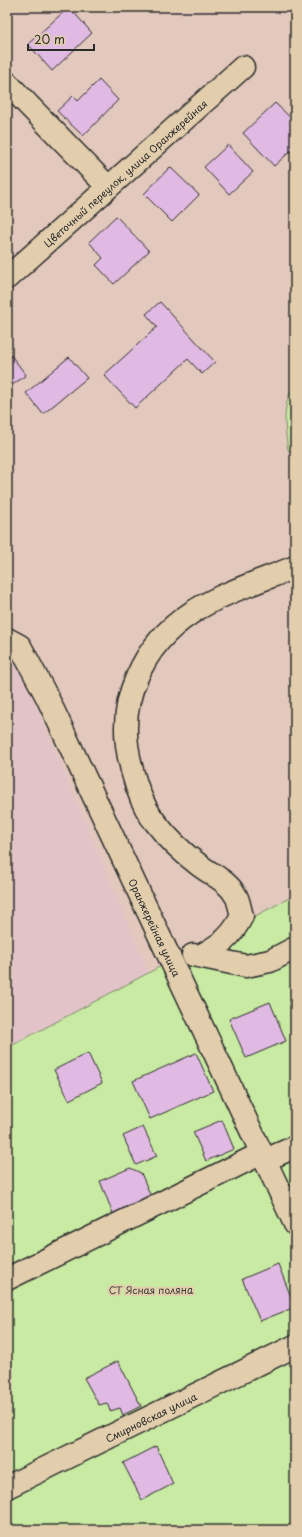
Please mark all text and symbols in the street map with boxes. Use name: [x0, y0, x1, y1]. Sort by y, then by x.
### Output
scale bar: [28, 26, 94, 52]
text: 20 m: [34, 30, 65, 48]
street label: Цветочный переулок, улица Оранжерейная: [40, 96, 210, 250]
street label: Оранжерейная улица: [126, 876, 185, 979]
park label: СТ Ясная поляна: [109, 1282, 194, 1297]
street label: Смирновская улица: [103, 1388, 200, 1445]

